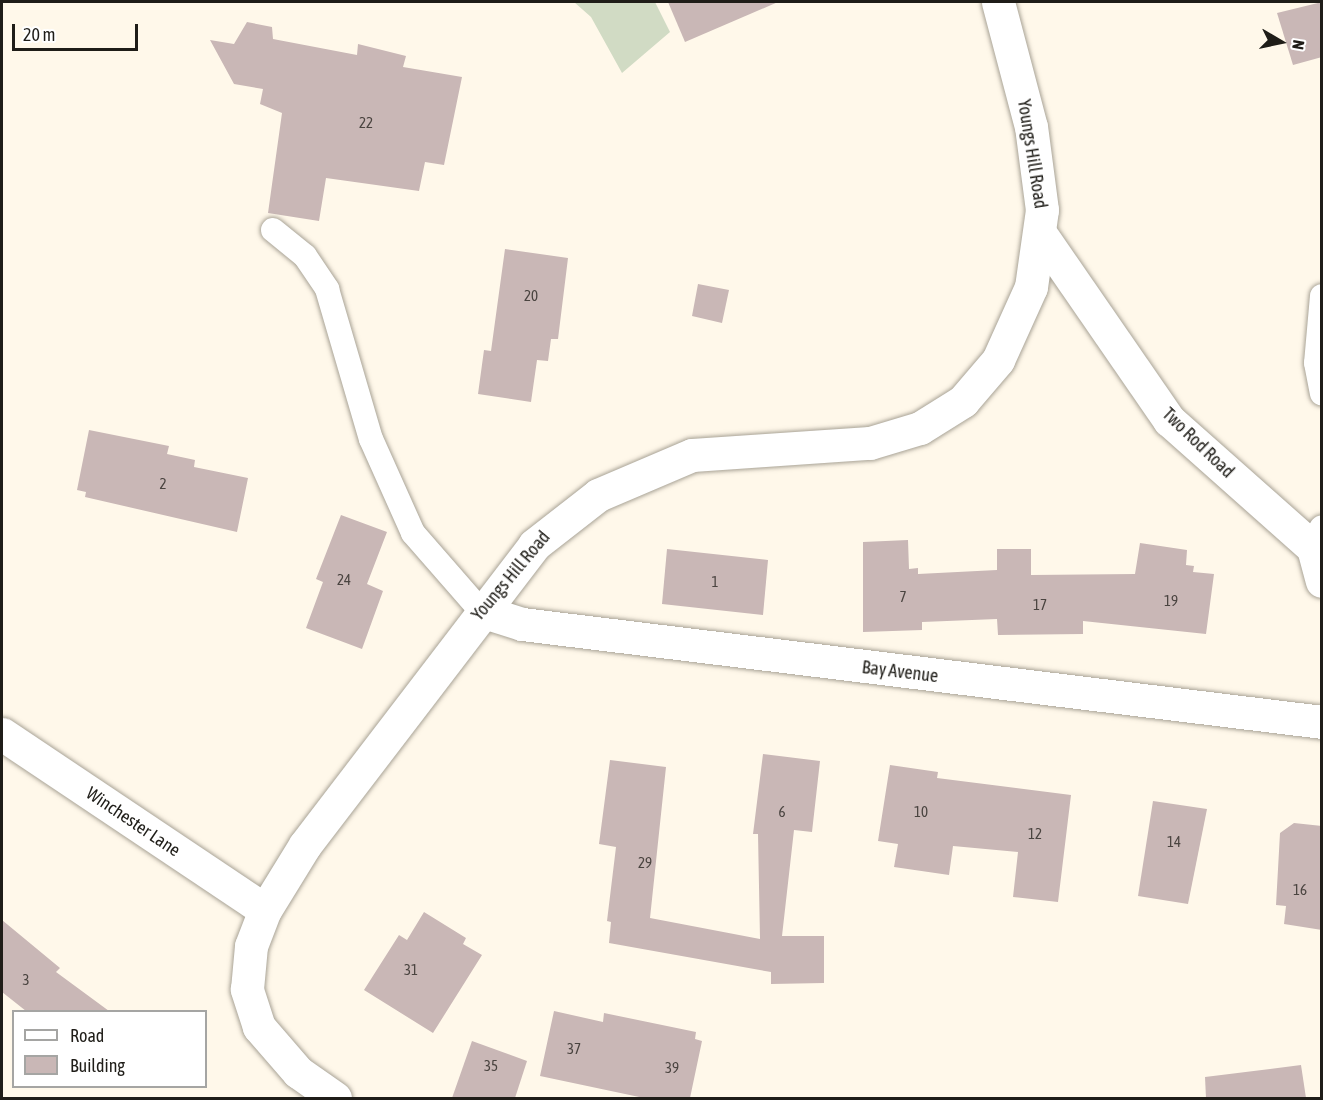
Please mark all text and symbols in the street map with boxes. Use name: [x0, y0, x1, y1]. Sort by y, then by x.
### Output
scale bar: [15, 12, 141, 50]
north arrow: [1251, 12, 1311, 72]
text: 20 m: [23, 24, 55, 45]
text: N: [1289, 39, 1308, 51]
street label: Youngs Hill Road: [1013, 98, 1051, 210]
house number: 22: [359, 114, 373, 132]
house number: 20: [524, 287, 538, 305]
street label: Two Rod Road: [1158, 403, 1238, 483]
house number: 2: [159, 475, 167, 493]
street label: Youngs Hill Road: [467, 527, 555, 625]
house number: 24: [337, 571, 351, 589]
house number: 1: [711, 573, 719, 591]
house number: 7: [899, 588, 907, 606]
house number: 19: [1164, 592, 1178, 610]
house number: 17: [1033, 596, 1047, 614]
street label: Bay Avenue: [861, 657, 939, 687]
street label: Winchester Lane: [82, 783, 184, 861]
house number: 6: [778, 803, 786, 821]
house number: 10: [914, 803, 928, 821]
house number: 12: [1028, 825, 1042, 843]
house number: 14: [1167, 833, 1181, 851]
house number: 29: [638, 854, 652, 872]
house number: 16: [1293, 881, 1307, 899]
house number: 31: [404, 961, 418, 979]
house number: 3: [22, 971, 30, 989]
legend: [12, 1010, 207, 1088]
text: Road: [70, 1025, 104, 1046]
house number: 37: [567, 1040, 581, 1058]
text: Building: [70, 1055, 125, 1076]
house number: 35: [484, 1057, 498, 1075]
house number: 39: [665, 1059, 679, 1077]

